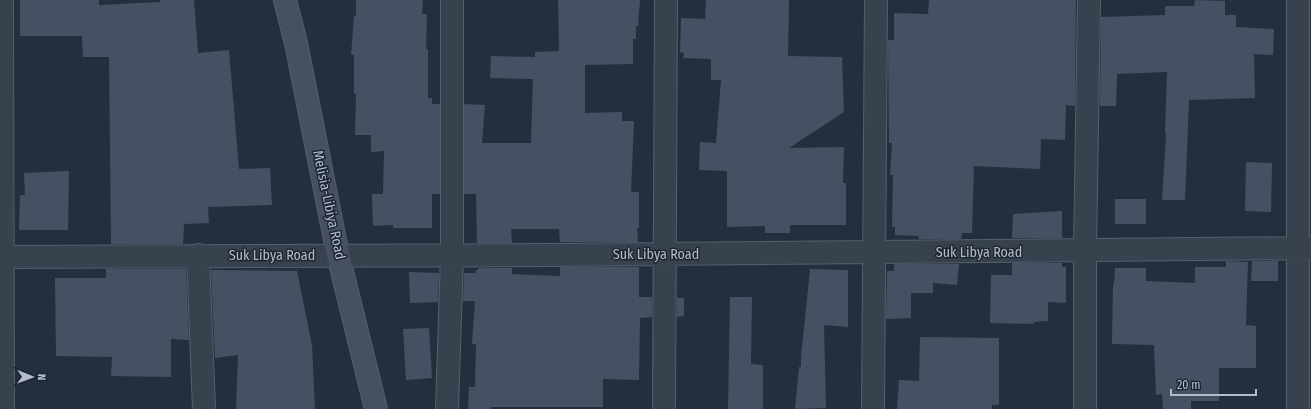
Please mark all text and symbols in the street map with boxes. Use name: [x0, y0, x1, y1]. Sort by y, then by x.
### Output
street label: Melisia-Libiya Road: [309, 149, 349, 261]
street label: Suk Libya Road: [936, 244, 1022, 261]
street label: Suk Libya Road: [613, 246, 699, 263]
street label: Suk Libya Road: [229, 247, 315, 264]
north arrow: [12, 357, 52, 397]
scale bar: [1171, 371, 1256, 397]
text: N: [35, 374, 48, 381]
text: 20 m: [1177, 378, 1201, 392]

